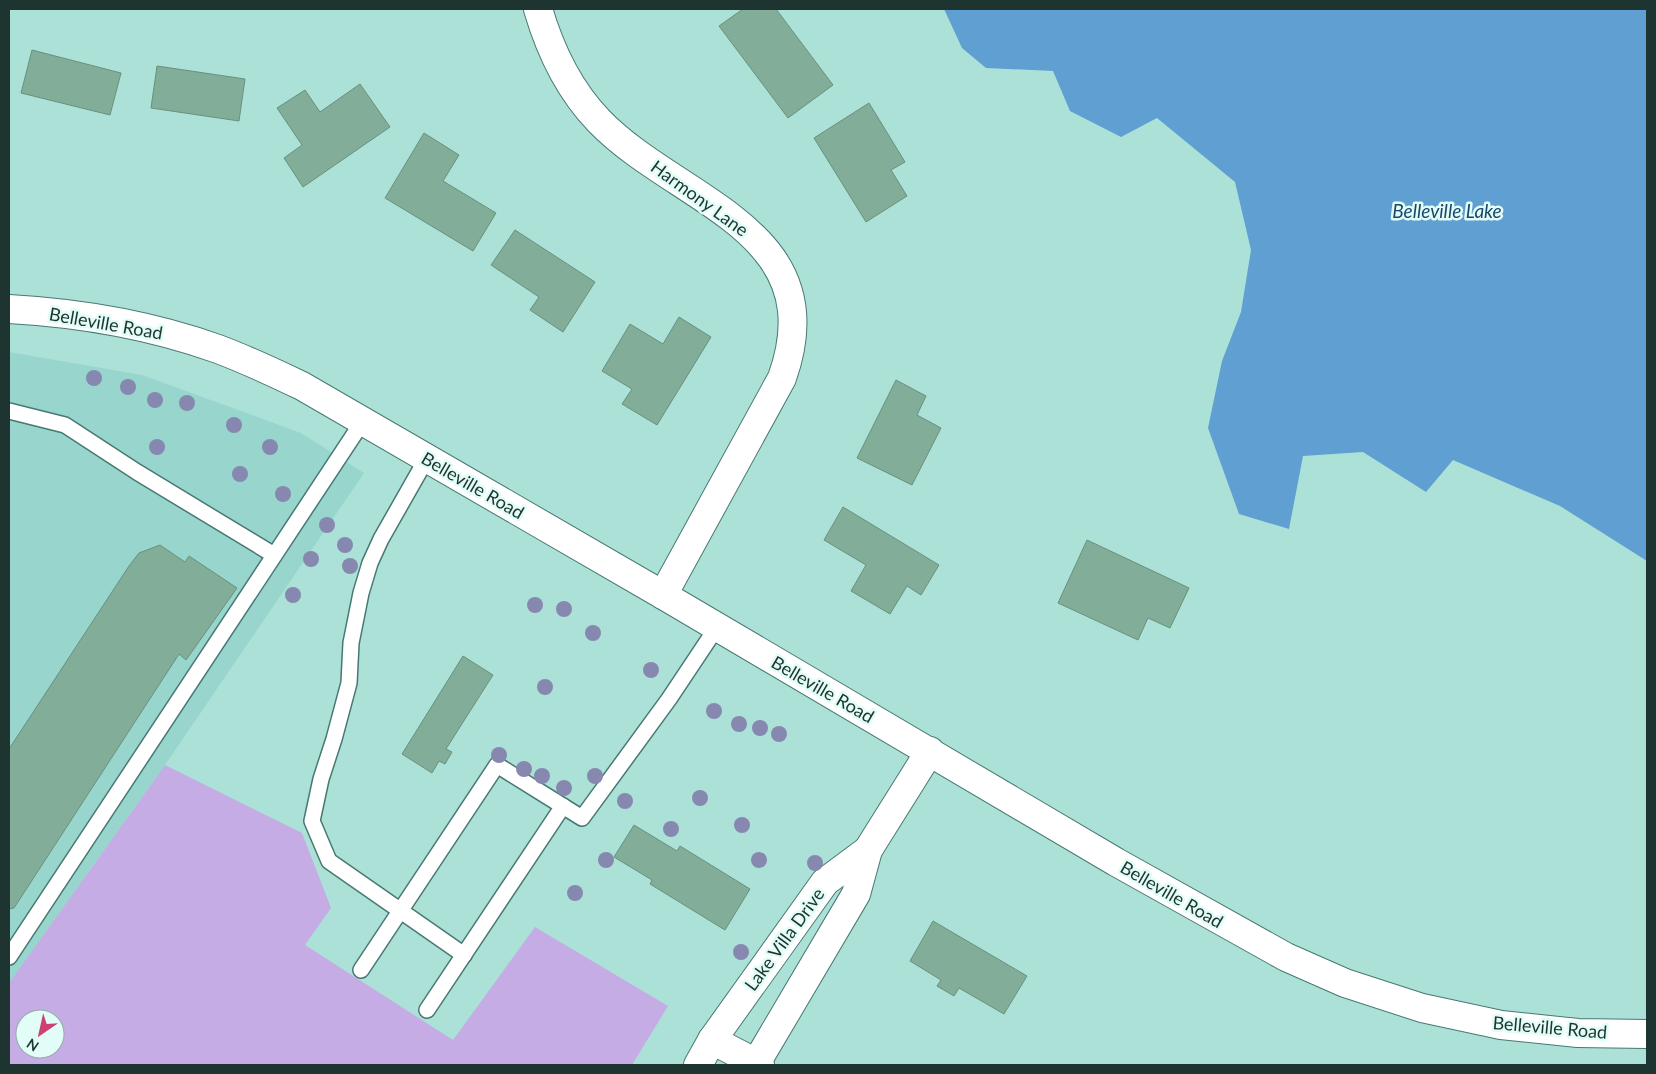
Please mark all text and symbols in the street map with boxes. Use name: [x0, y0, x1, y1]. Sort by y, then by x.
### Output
street label: Harmony Lane: [647, 155, 753, 241]
water label: Belleville Lake: [1392, 199, 1502, 222]
street label: Belleville Road: [47, 302, 165, 344]
street label: Belleville Road: [418, 447, 528, 523]
street label: Belleville Road: [768, 651, 878, 727]
street label: Belleville Road: [1117, 856, 1227, 932]
street label: Lake Villa Drive: [739, 883, 829, 995]
north arrow: [15, 1009, 65, 1059]
street label: Belleville Road: [1492, 1011, 1608, 1043]
text: N: [23, 1035, 42, 1055]

